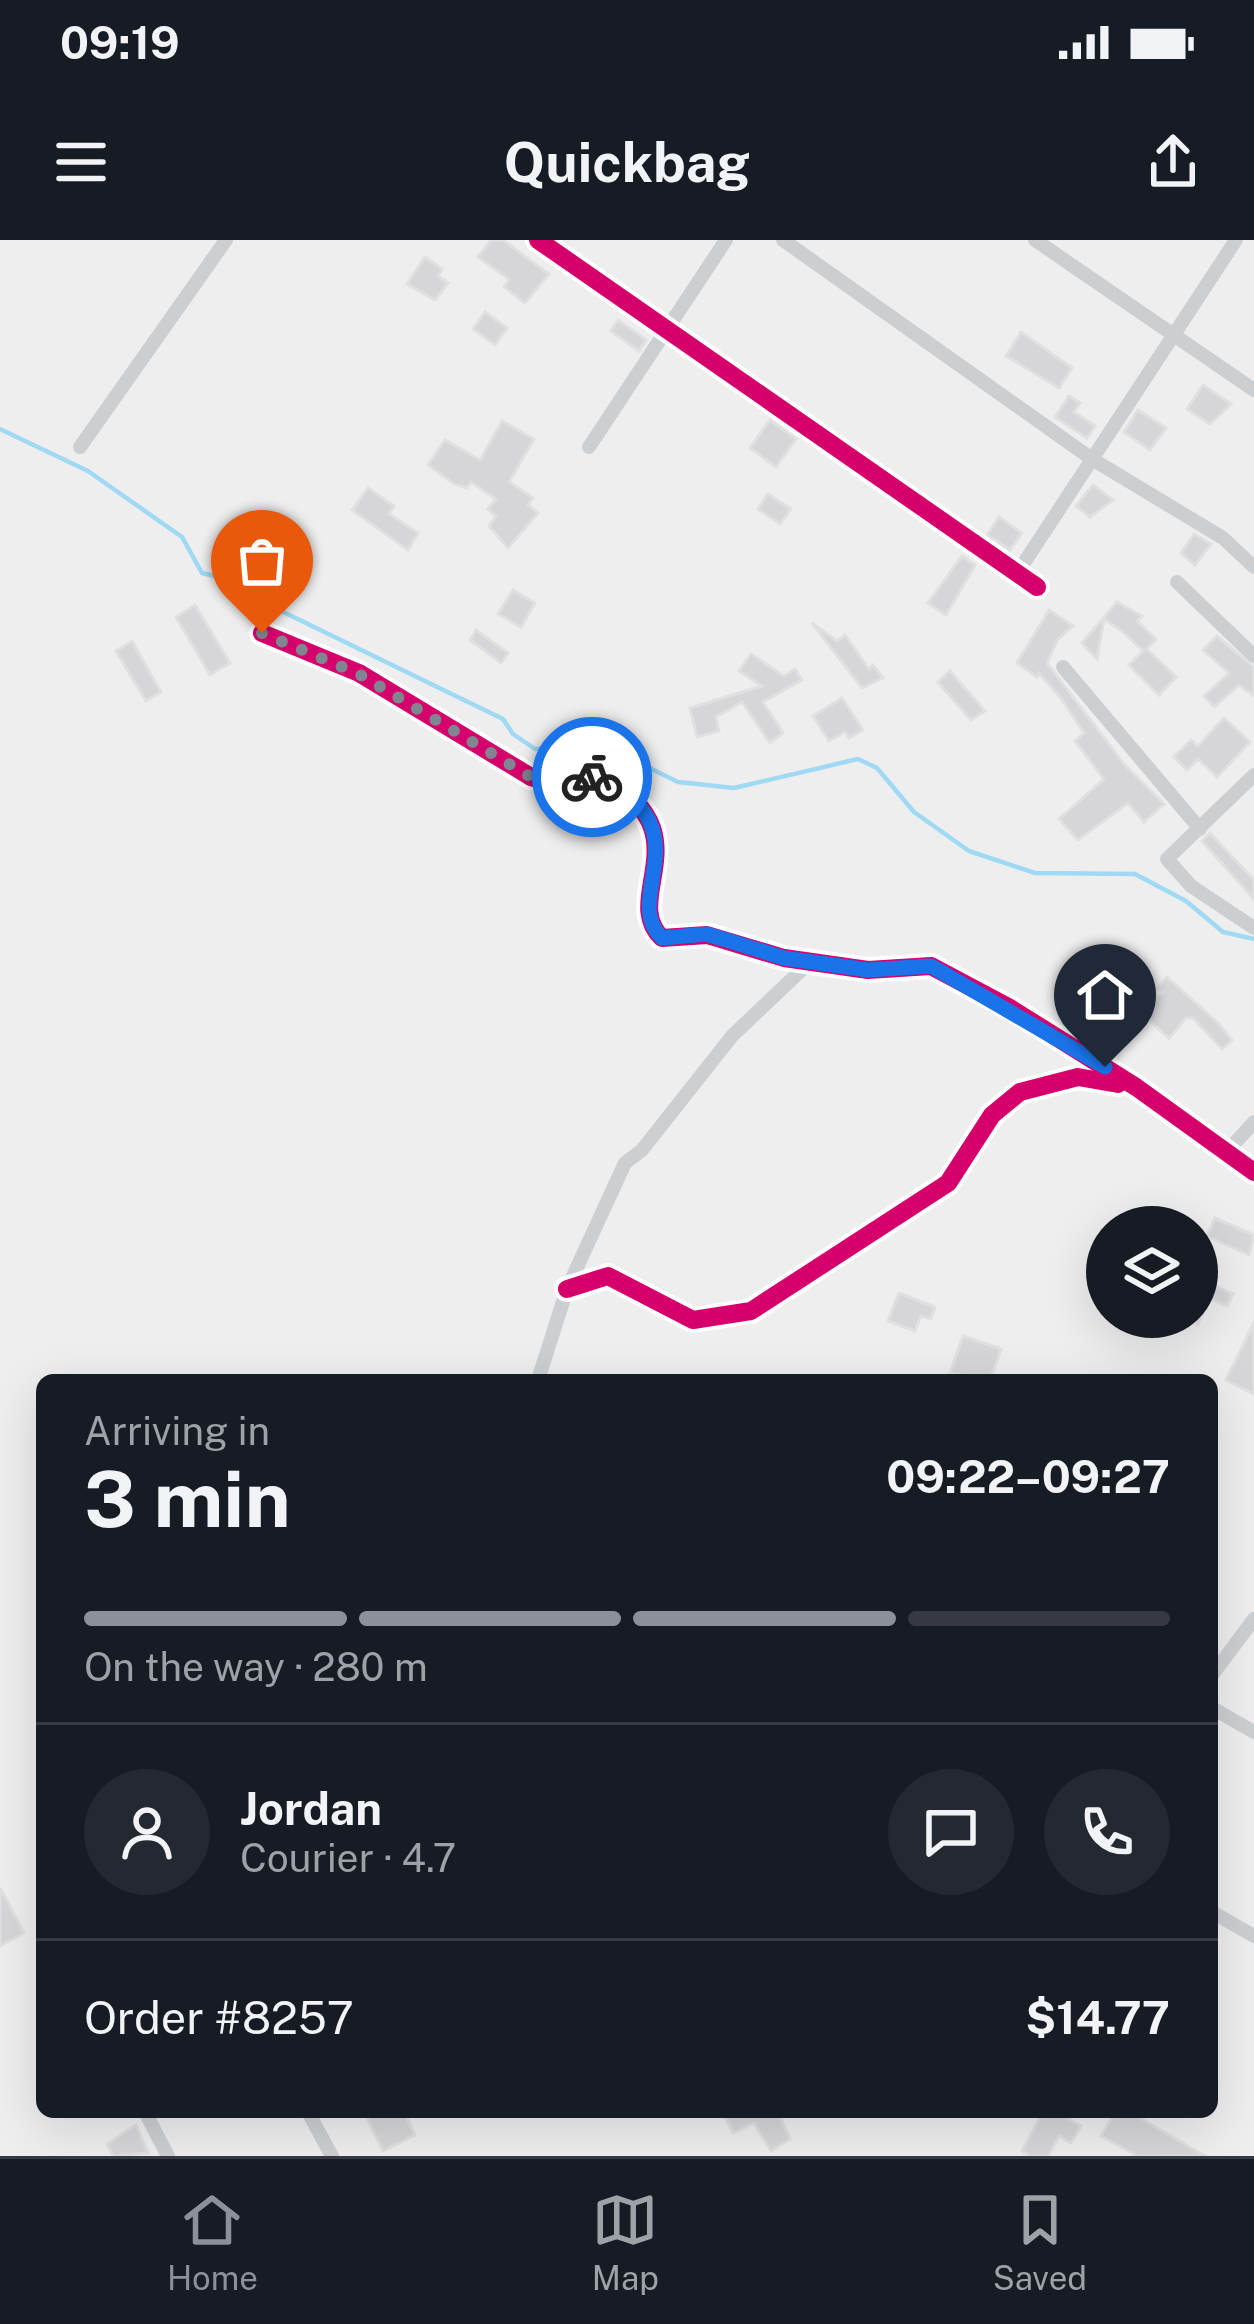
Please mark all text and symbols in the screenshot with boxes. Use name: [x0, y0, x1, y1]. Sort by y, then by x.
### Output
text: 09:19: [60, 16, 180, 69]
icon: menu: [48, 129, 114, 195]
icon: share: [1140, 129, 1206, 195]
text: Quickbag: [504, 131, 750, 194]
pin: [211, 510, 313, 633]
icon: bag: [229, 528, 295, 594]
courier: [532, 717, 652, 837]
icon: bike: [559, 744, 625, 810]
pin: [1054, 944, 1156, 1067]
icon: home: [1072, 962, 1138, 1028]
map controls: [1086, 1206, 1218, 1338]
button: layers: [1086, 1206, 1218, 1338]
text: Arriving in: [84, 1408, 270, 1454]
text: 09:22–09:27: [886, 1450, 1170, 1503]
text: 3 min: [84, 1453, 291, 1545]
text: On the way · 280 m: [84, 1644, 428, 1690]
button: person: [84, 1769, 210, 1895]
button: chat: [888, 1769, 1014, 1895]
button: phone: [1044, 1769, 1170, 1895]
text: Jordan: [240, 1782, 382, 1835]
text: Courier · 4.7: [240, 1835, 456, 1881]
text: Order #8257: [84, 1991, 354, 2044]
text: $14.77: [1026, 1991, 1170, 2044]
tab: Home: [167, 2187, 258, 2297]
tab: Map: [592, 2187, 659, 2297]
tab: Saved: [993, 2187, 1087, 2297]

